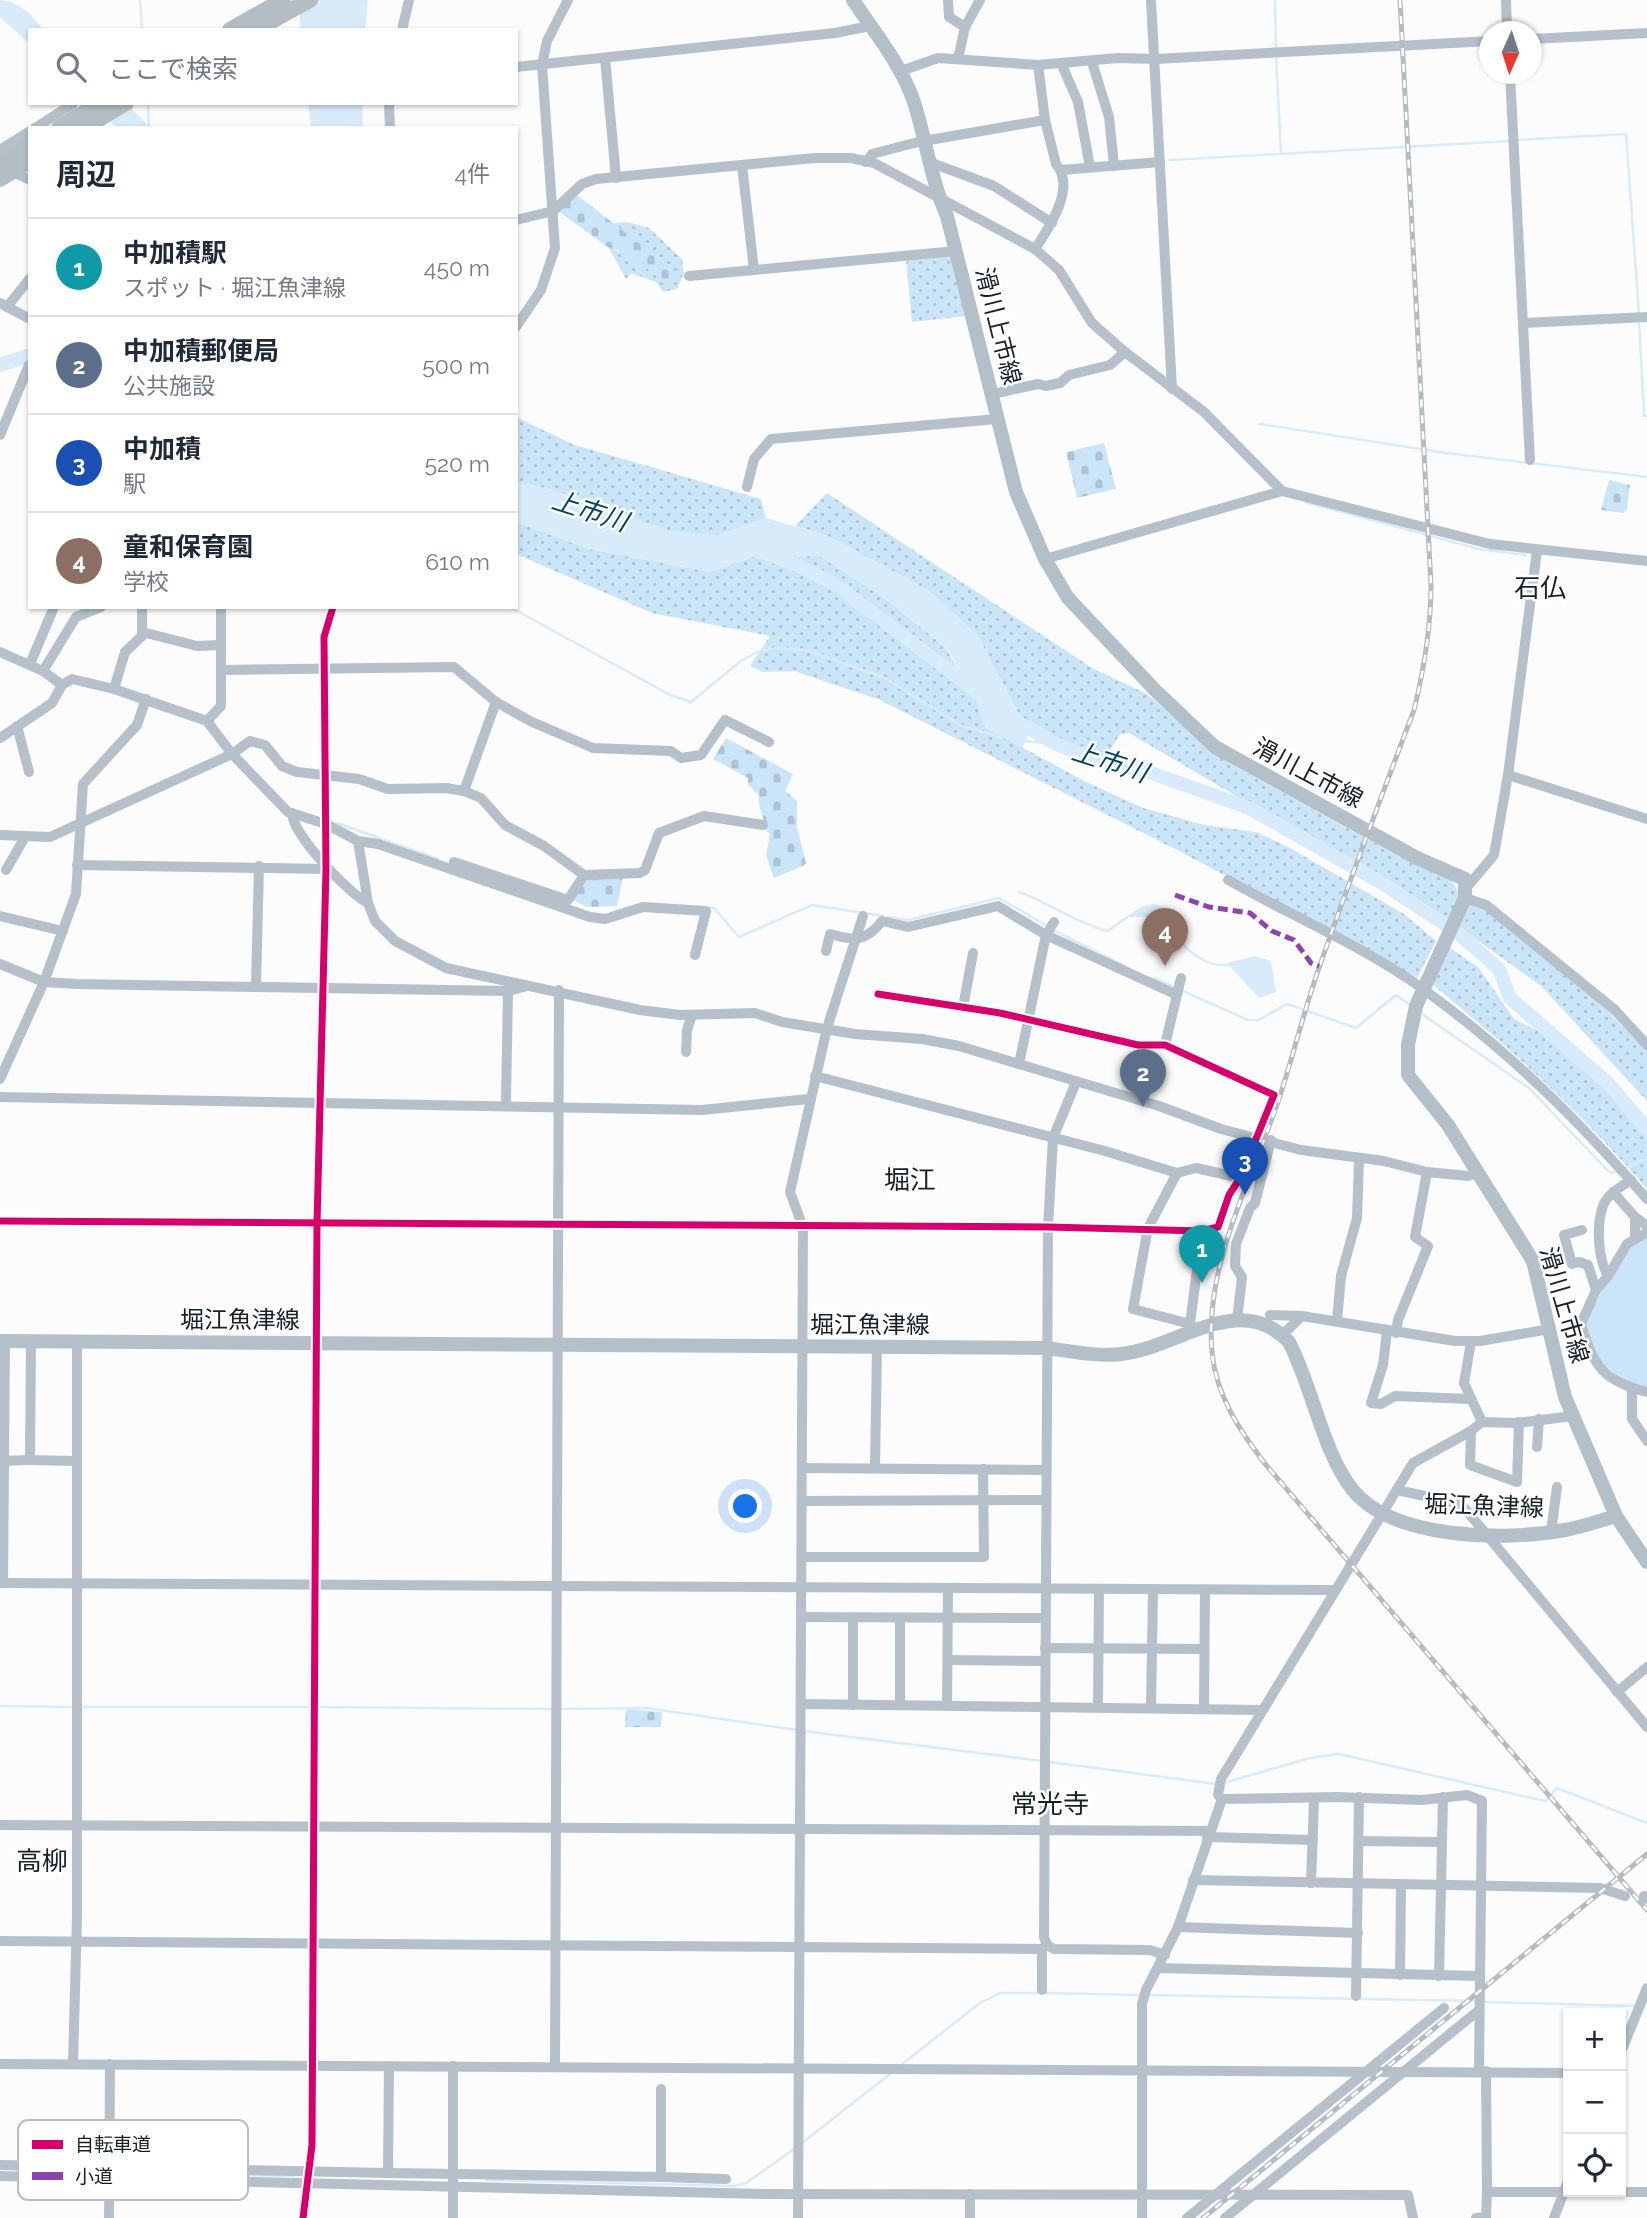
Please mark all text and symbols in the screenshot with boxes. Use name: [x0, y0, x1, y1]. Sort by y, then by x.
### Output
north arrow: [1479, 21, 1542, 84]
search box: [28, 28, 518, 105]
icon: search: [52, 48, 90, 86]
text: ここで検索: [108, 54, 238, 84]
text: 周辺: [56, 157, 116, 192]
text: 4件: [454, 160, 490, 187]
text: 中加積駅: [123, 238, 227, 268]
text: 1: [73, 254, 85, 281]
text: 450 m: [424, 254, 490, 281]
street label: 滑川上市線: [970, 264, 1027, 388]
text: スポット · 堀江魚津線: [123, 274, 346, 301]
text: 中加積郵便局: [123, 336, 279, 366]
text: 2: [73, 352, 85, 379]
text: 500 m: [422, 352, 490, 379]
text: 公共施設: [123, 372, 215, 399]
text: 中加積: [123, 434, 201, 464]
text: 3: [73, 450, 85, 477]
text: 520 m: [424, 450, 490, 477]
text: 駅: [123, 470, 146, 497]
water label: 上市川: [548, 485, 635, 538]
text: 童和保育園: [123, 532, 253, 562]
text: 4: [72, 548, 86, 575]
text: 610 m: [425, 548, 490, 575]
text: 学校: [123, 568, 169, 595]
district label: 石仏: [1514, 573, 1566, 603]
street label: 滑川上市線: [1248, 732, 1368, 814]
water label: 上市川: [1068, 736, 1155, 789]
pin: 4: [1142, 908, 1188, 966]
pin: 2: [1120, 1049, 1166, 1107]
pin: 3: [1222, 1137, 1268, 1195]
district label: 堀江: [884, 1165, 936, 1195]
pin: 1: [1179, 1225, 1225, 1283]
street label: 滑川上市線: [1534, 1243, 1595, 1367]
street label: 堀江魚津線: [180, 1305, 300, 1334]
street label: 堀江魚津線: [810, 1310, 930, 1339]
your location: [728, 1489, 762, 1523]
street label: 堀江魚津線: [1424, 1489, 1544, 1522]
district label: 常光寺: [1011, 1789, 1089, 1819]
district label: 高柳: [16, 1846, 68, 1876]
map controls: [1563, 2008, 1626, 2197]
button: +: [1563, 2008, 1626, 2071]
button: −: [1563, 2071, 1626, 2134]
legend: [18, 2120, 248, 2200]
text: 自転車道: [75, 2133, 151, 2155]
button: locate: [1563, 2134, 1626, 2197]
text: 小道: [75, 2165, 113, 2187]

